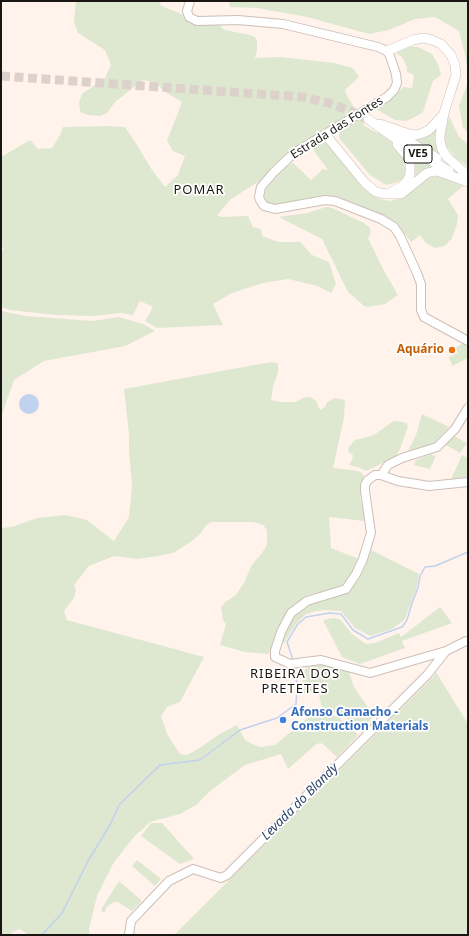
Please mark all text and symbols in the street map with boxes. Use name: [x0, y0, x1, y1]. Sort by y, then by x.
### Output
street label: Estrada das Fontes: [288, 94, 386, 162]
road number: VE5: [404, 145, 432, 163]
district label: POMAR: [173, 182, 225, 198]
place label: Aquário: [397, 343, 444, 357]
marker: Aquário: [447, 345, 457, 355]
district label: RIBEIRA DOS PRETETES: [250, 666, 340, 697]
place label: Afonso Camacho - Construction Materials: [291, 706, 428, 734]
marker: Afonso Camacho - Construction Materials: [278, 715, 288, 725]
water label: Levada do Blandy: [258, 760, 342, 844]

